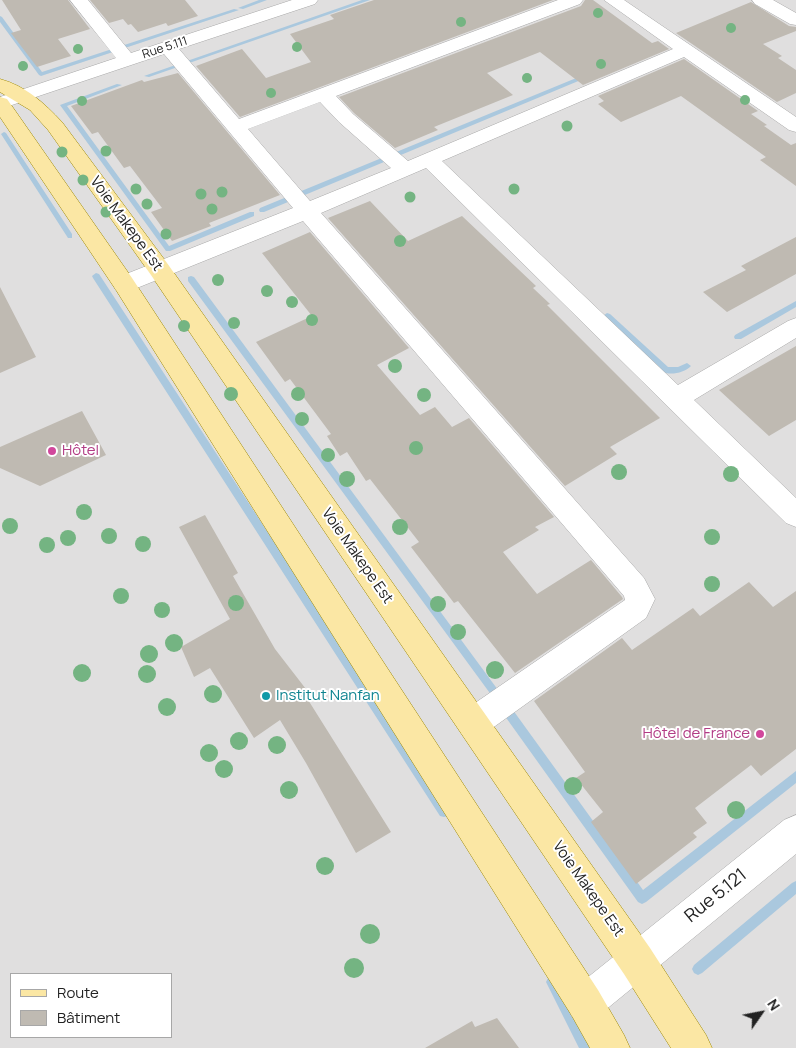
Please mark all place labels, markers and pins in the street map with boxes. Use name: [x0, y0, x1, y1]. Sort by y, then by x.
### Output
place label: Hôtel: [62, 442, 99, 460]
marker: Hôtel: [46, 445, 58, 457]
place label: Institut Nanfan: [276, 687, 380, 705]
marker: Institut Nanfan: [260, 690, 272, 702]
place label: Hôtel de France: [643, 725, 750, 743]
marker: Hôtel de France: [754, 728, 766, 740]

